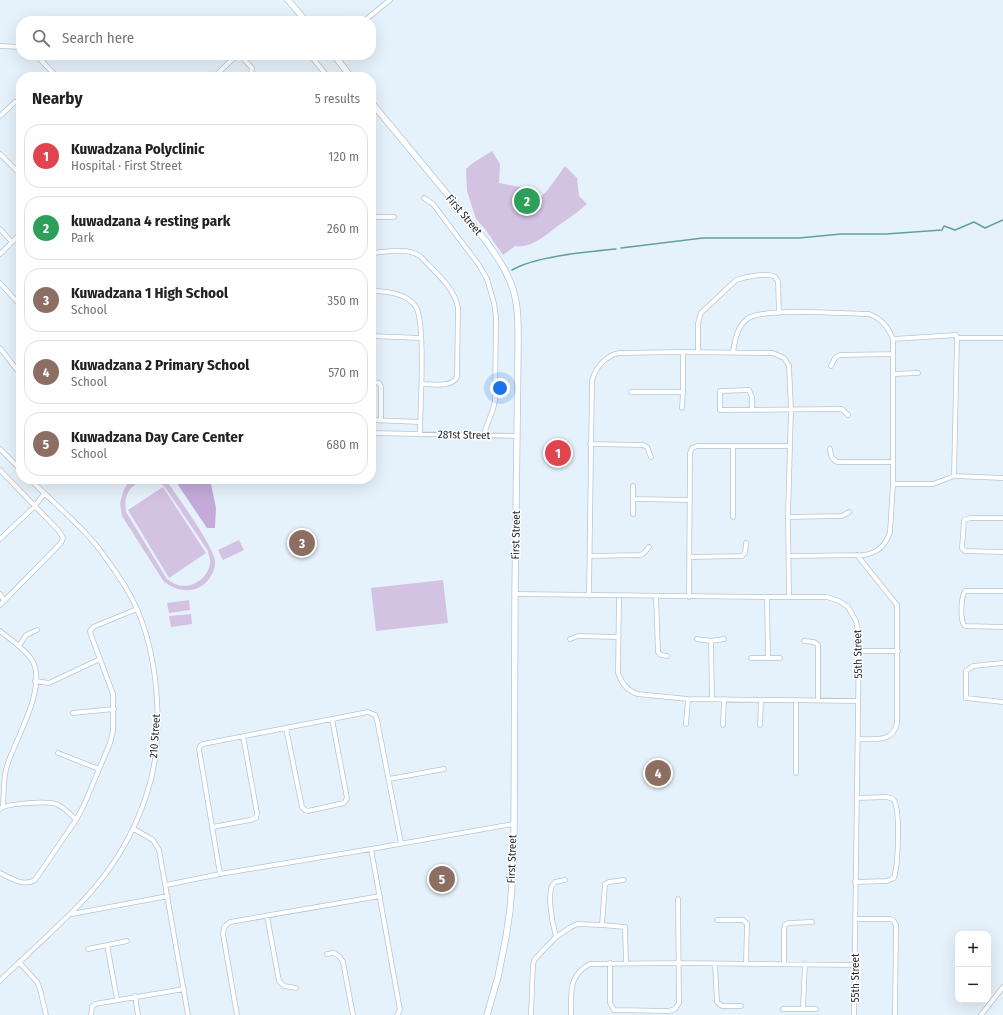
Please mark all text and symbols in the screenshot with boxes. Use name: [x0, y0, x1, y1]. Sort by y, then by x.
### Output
search box: [16, 16, 376, 60]
icon: search: [30, 27, 52, 49]
text: Search here: [62, 29, 134, 47]
text: Nearby: [32, 88, 83, 109]
text: 5 results: [315, 91, 360, 106]
text: Kuwadzana Polyclinic: [71, 140, 205, 158]
text: 1: [43, 149, 49, 164]
text: 120 m: [328, 149, 359, 164]
text: Hospital · First Street: [71, 158, 182, 173]
pin: 2: [514, 186, 540, 216]
street label: First Street: [443, 192, 485, 238]
text: kuwadzana 4 resting park: [71, 212, 230, 230]
text: 2: [43, 221, 49, 236]
text: 260 m: [327, 221, 359, 236]
text: Park: [71, 230, 94, 245]
text: Kuwadzana 1 High School: [71, 284, 228, 302]
text: 3: [43, 293, 49, 308]
text: 350 m: [327, 293, 359, 308]
text: School: [71, 302, 107, 317]
text: Kuwadzana 2 Primary School: [71, 356, 249, 374]
text: 4: [43, 365, 49, 380]
text: 570 m: [328, 365, 359, 380]
text: School: [71, 374, 107, 389]
your location: [490, 378, 510, 398]
text: Kuwadzana Day Care Center: [71, 428, 243, 446]
street label: 281st Street: [438, 428, 491, 442]
text: 5: [43, 437, 49, 452]
text: 680 m: [326, 437, 359, 452]
pin: 1: [545, 438, 571, 468]
text: School: [71, 446, 107, 461]
street label: First Street: [509, 510, 523, 560]
pin: 3: [289, 528, 315, 558]
street label: 55th Street: [851, 629, 865, 679]
street label: 210 Street: [147, 713, 163, 759]
pin: 4: [645, 758, 671, 788]
street label: First Street: [505, 834, 519, 884]
pin: 5: [429, 864, 455, 894]
map controls: [955, 931, 991, 1003]
button: +: [955, 931, 991, 967]
street label: 55th Street: [849, 953, 862, 1003]
button: −: [955, 967, 991, 1003]

